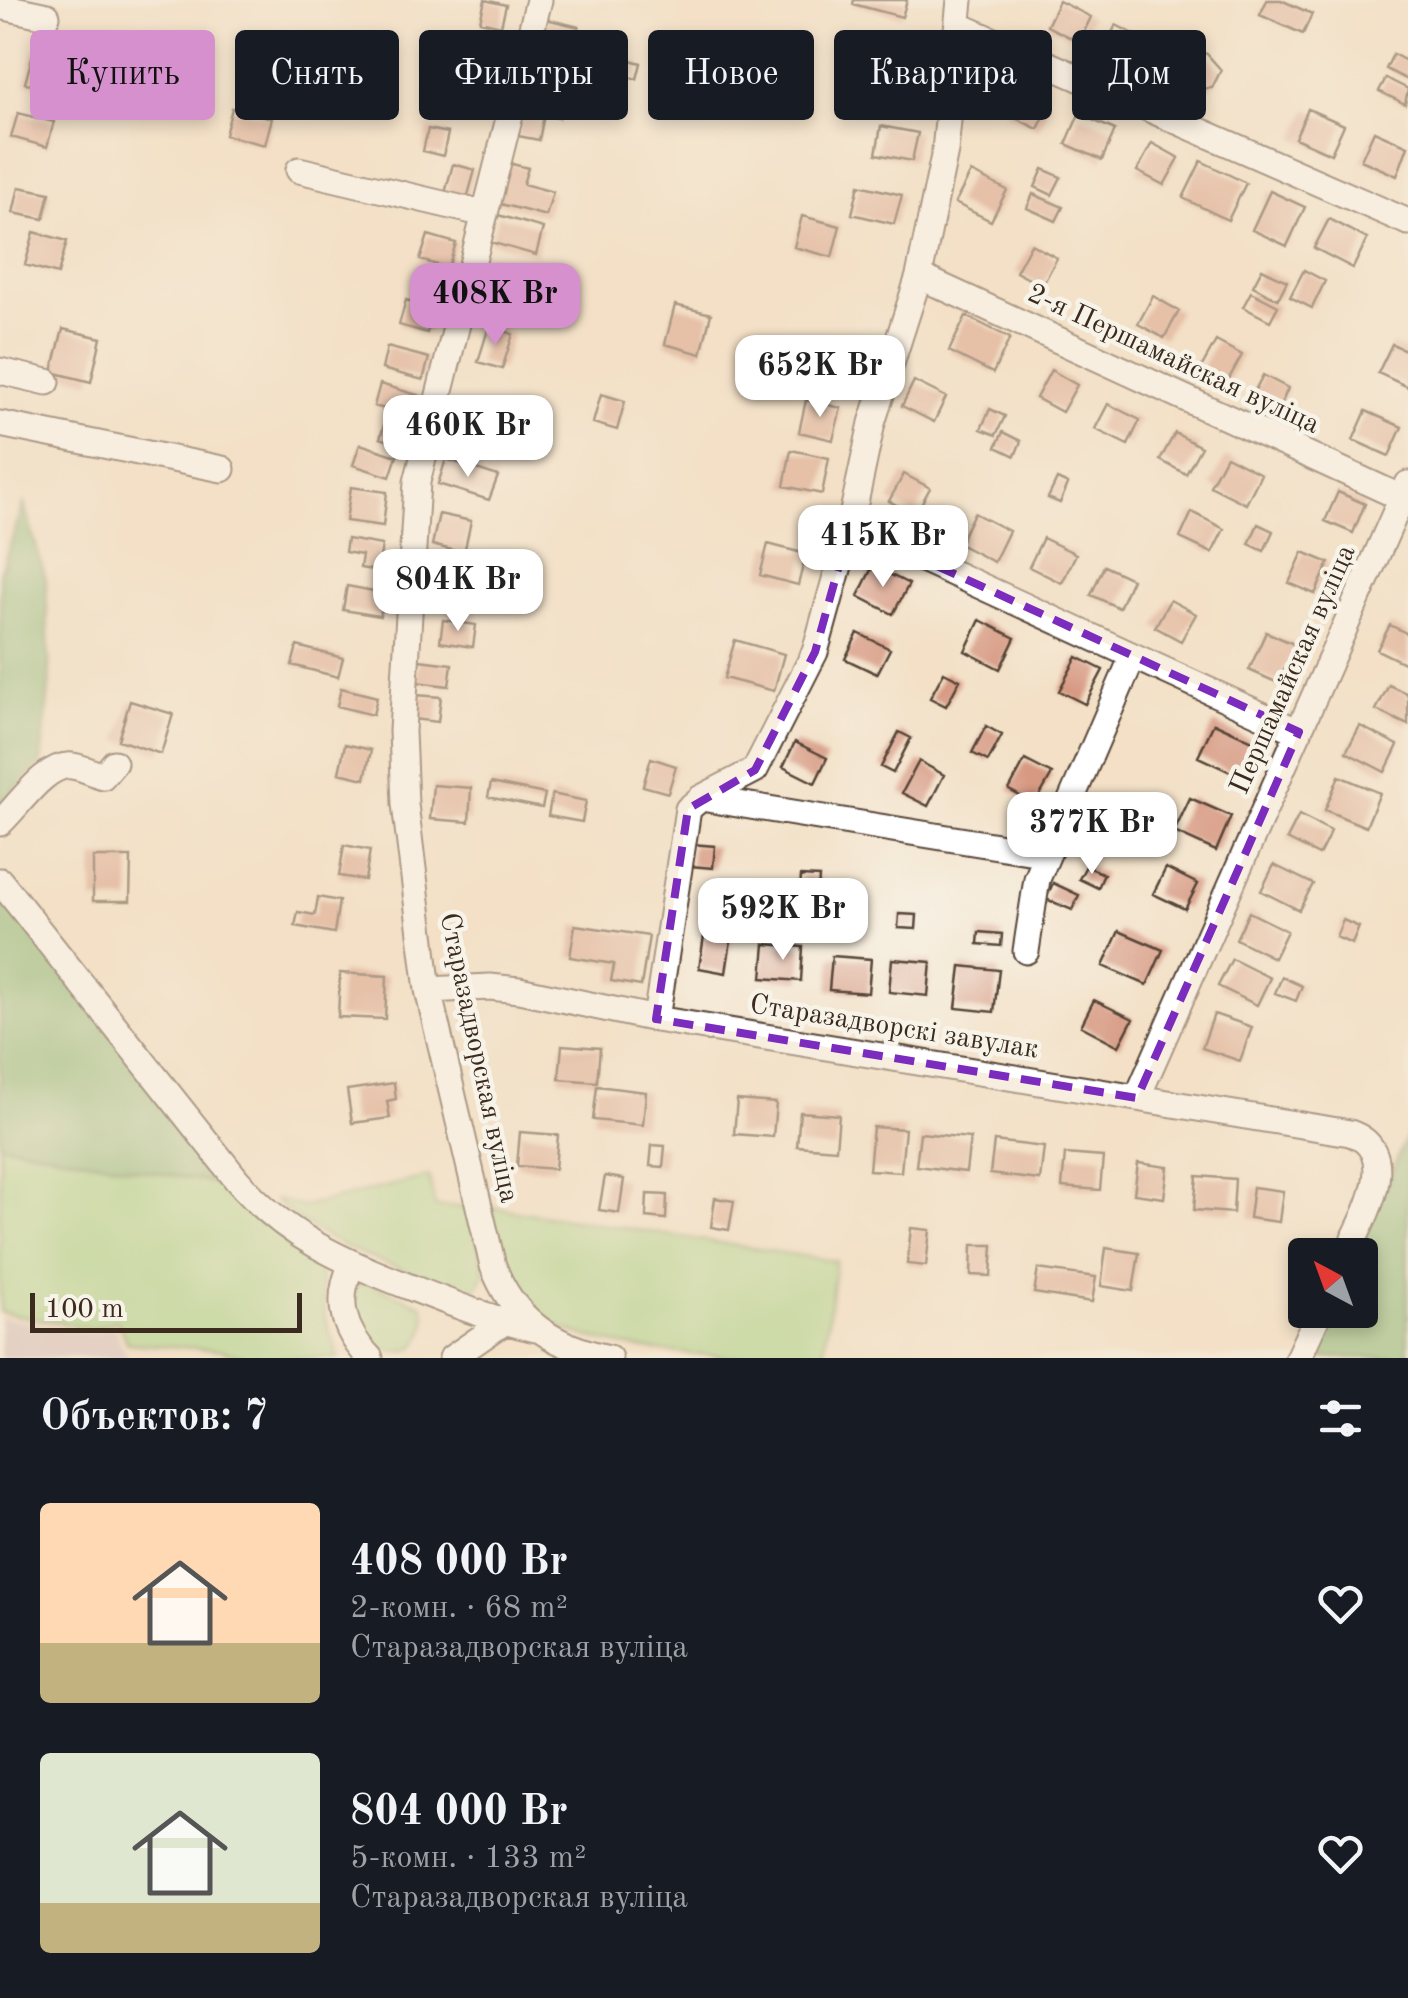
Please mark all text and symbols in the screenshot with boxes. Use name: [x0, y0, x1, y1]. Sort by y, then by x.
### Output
chip: Купить: [30, 30, 215, 120]
chip: Снять: [235, 30, 399, 120]
chip: Фильтры: [419, 30, 628, 120]
chip: Новое: [648, 30, 814, 120]
chip: Квартира: [834, 30, 1052, 120]
chip: Дом: [1072, 30, 1206, 120]
pin: 408K Br: [403, 263, 587, 348]
text: 408K Br: [432, 279, 558, 311]
street label: 2-я Першамайская вуліца: [1023, 280, 1323, 440]
pin: 652K Br: [728, 335, 912, 420]
text: 652K Br: [757, 351, 883, 383]
pin: 460K Br: [376, 395, 560, 480]
text: 460K Br: [405, 411, 531, 443]
pin: 415K Br: [791, 505, 975, 590]
text: 415K Br: [820, 521, 946, 553]
street label: Першамайская вуліца: [1226, 541, 1362, 799]
pin: 804K Br: [366, 549, 550, 634]
text: 804K Br: [395, 565, 521, 597]
pin: 377K Br: [1000, 792, 1184, 877]
text: 377K Br: [1029, 808, 1155, 840]
pin: 592K Br: [691, 878, 875, 963]
text: 592K Br: [720, 894, 846, 926]
street label: Старазадворская вуліца: [434, 910, 522, 1206]
street label: Старазадворскі завулак: [748, 991, 1040, 1065]
north arrow: [1288, 1238, 1378, 1328]
map controls: [1288, 1238, 1378, 1328]
scale bar: [30, 1288, 302, 1332]
text: 100 m: [45, 1296, 124, 1324]
icon: filters: [1313, 1391, 1368, 1446]
text: Объектов: 7: [40, 1397, 268, 1439]
text: 408 000 Br: [350, 1542, 568, 1584]
icon: home: [120, 1543, 240, 1663]
icon: heart: [1313, 1576, 1368, 1631]
text: 2-комн. · 68 m²: [350, 1593, 568, 1625]
text: Старазадворская вуліца: [350, 1633, 688, 1665]
text: 804 000 Br: [350, 1792, 568, 1834]
icon: home: [120, 1793, 240, 1913]
icon: heart: [1313, 1826, 1368, 1881]
text: 5-комн. · 133 m²: [350, 1843, 586, 1875]
text: Старазадворская вуліца: [350, 1883, 688, 1915]

